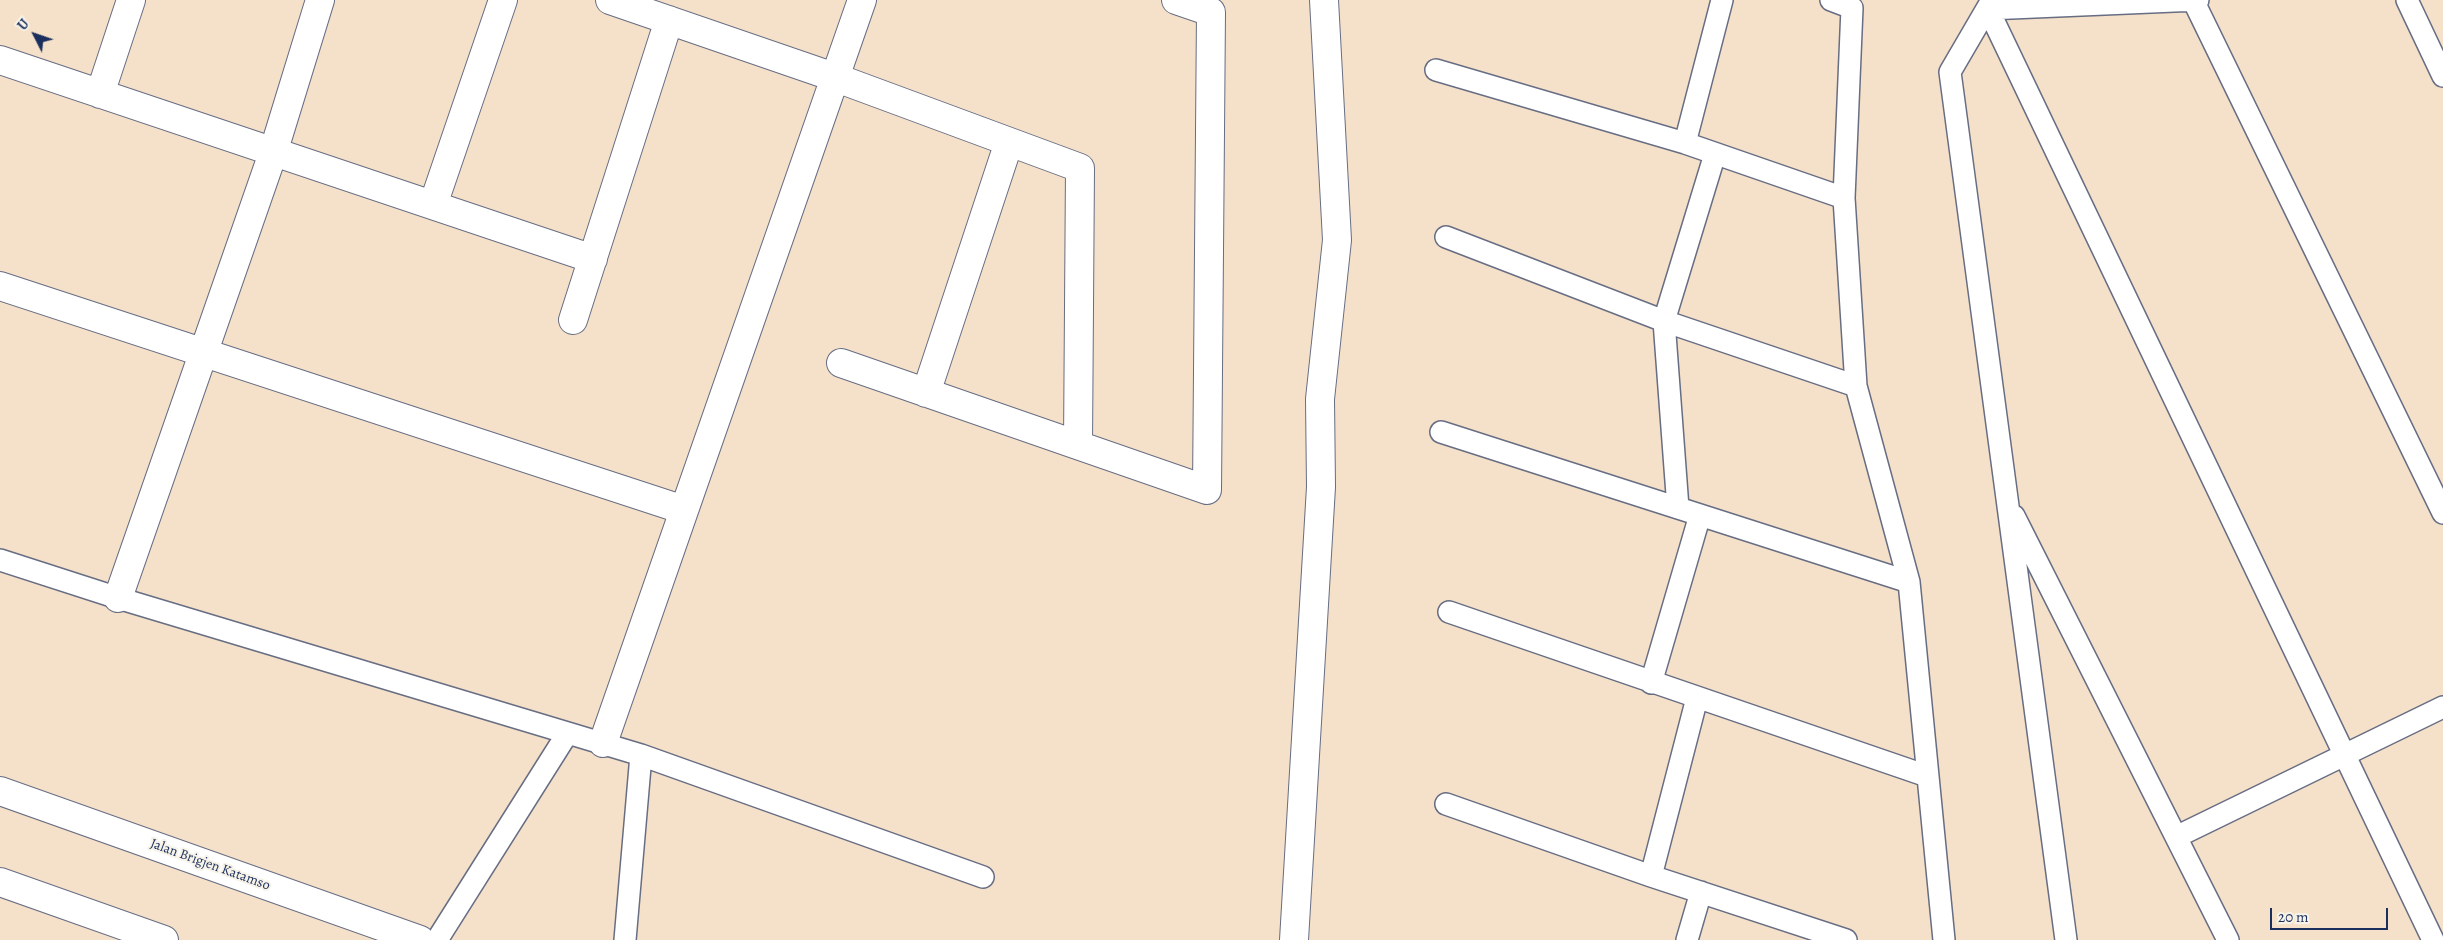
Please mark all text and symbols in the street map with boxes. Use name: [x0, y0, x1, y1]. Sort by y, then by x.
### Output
north arrow: [10, 10, 60, 60]
text: U: [13, 15, 33, 35]
street label: Jalan Brigjen Katamso: [148, 835, 272, 895]
scale bar: [2273, 898, 2390, 930]
text: 20 m: [2278, 907, 2309, 927]

